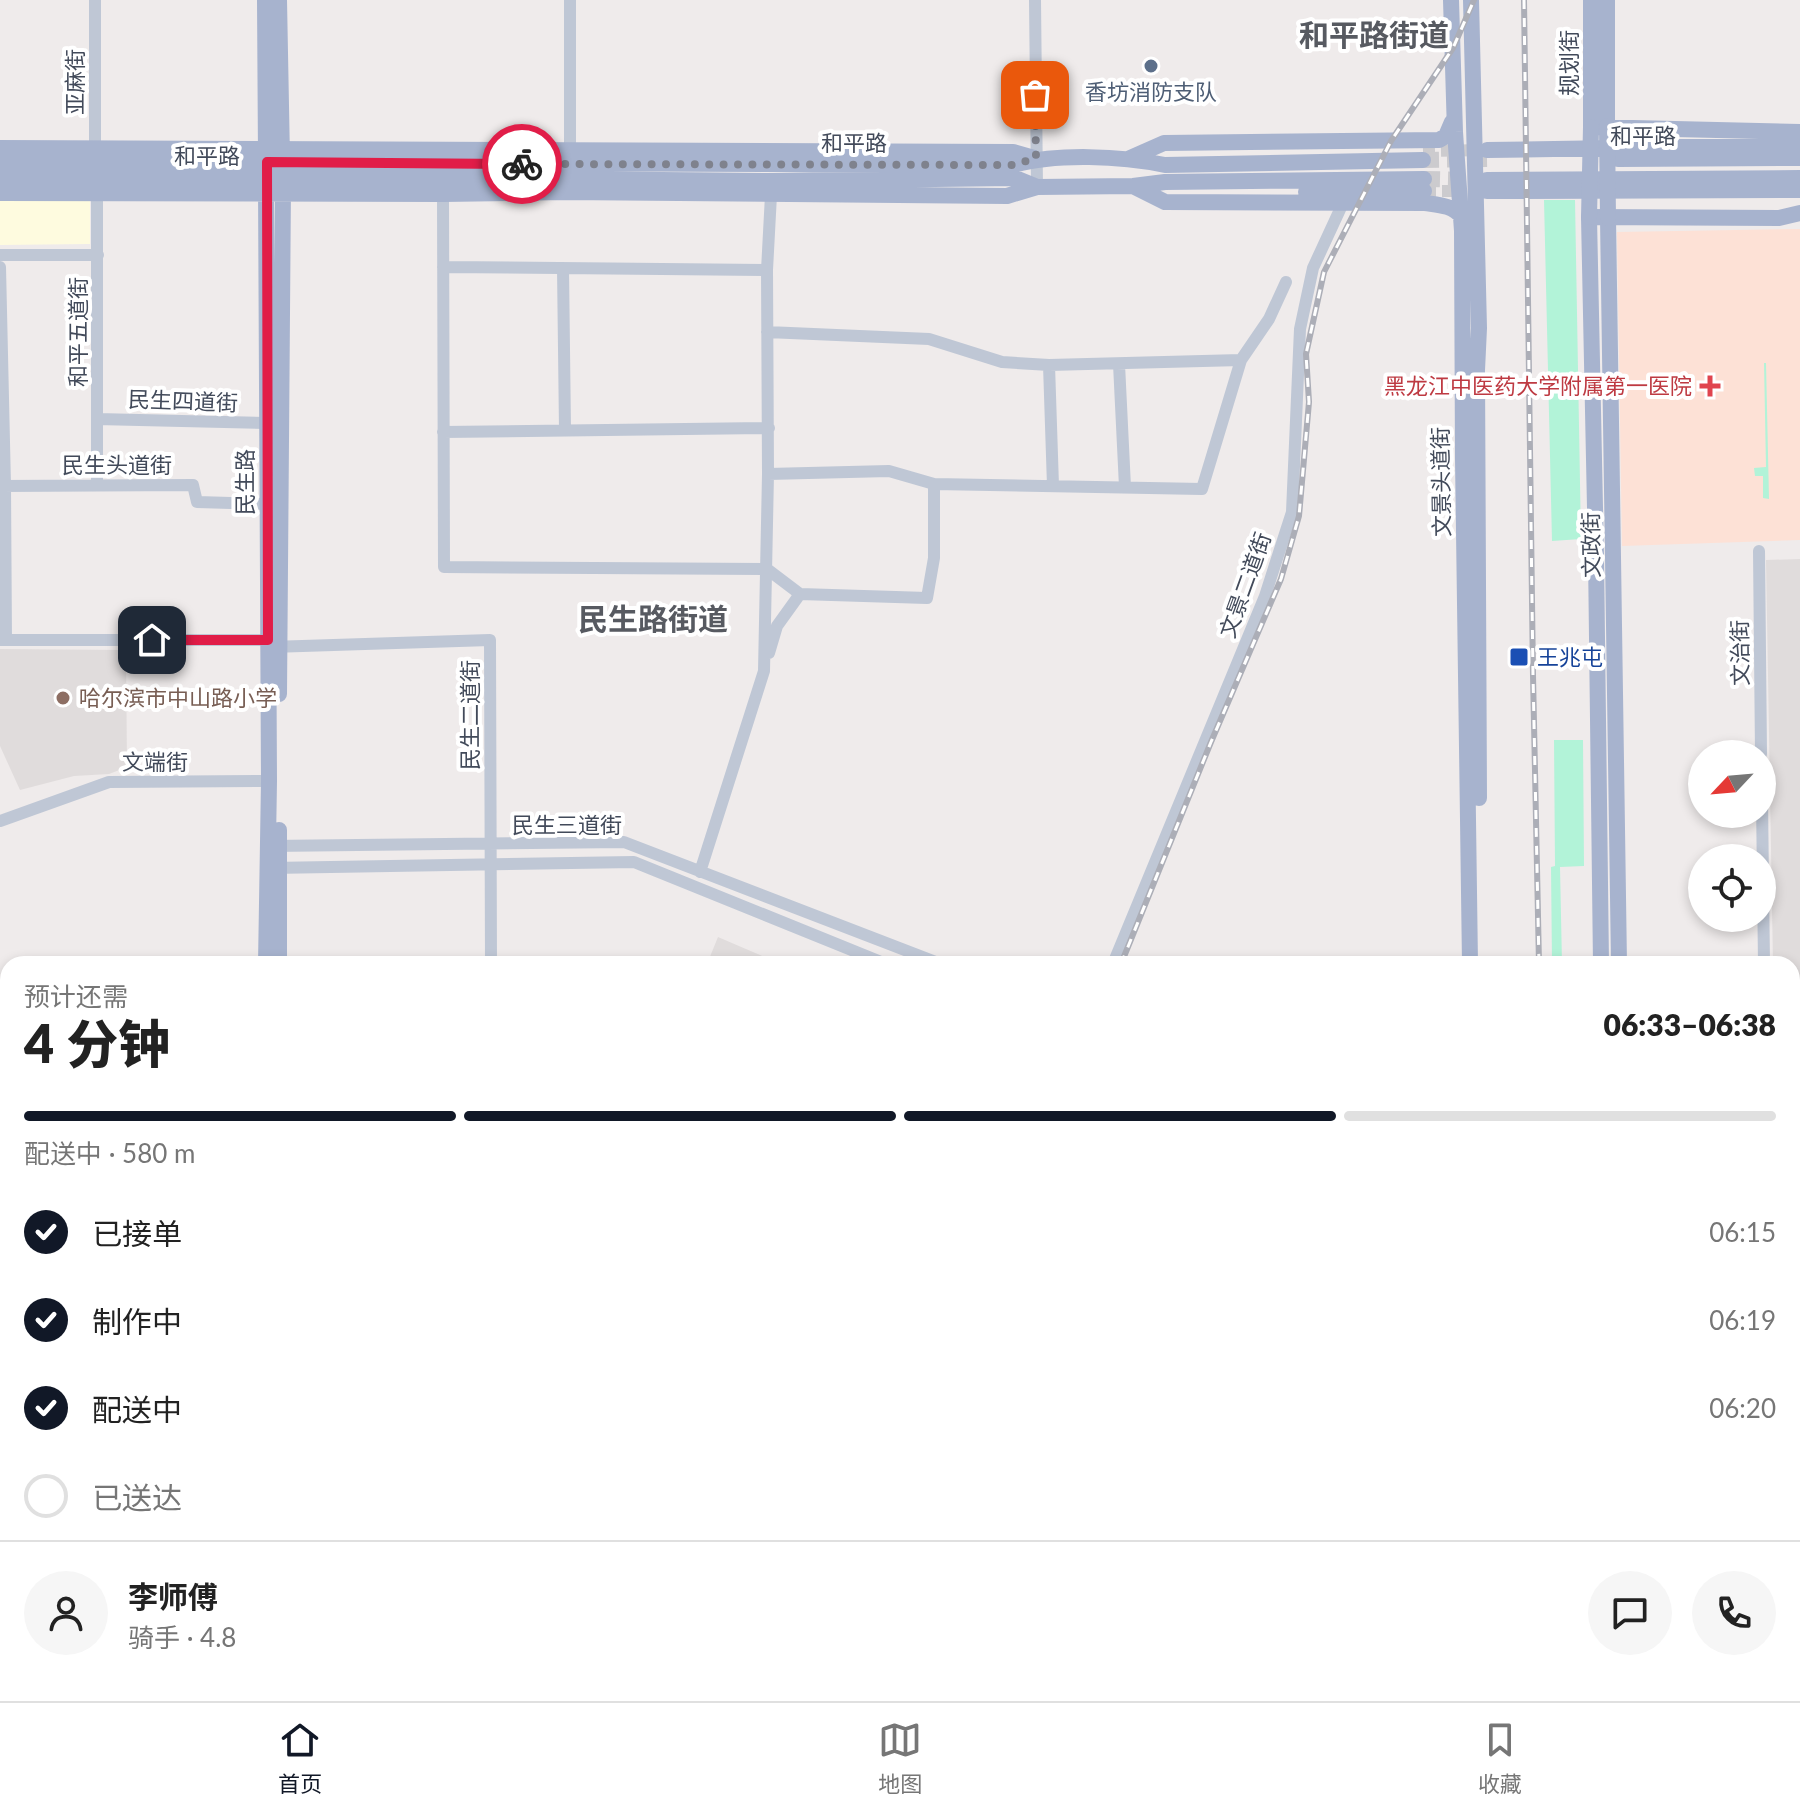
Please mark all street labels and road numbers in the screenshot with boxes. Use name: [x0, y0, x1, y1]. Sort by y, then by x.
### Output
street label: 规划街: [1555, 30, 1582, 96]
street label: 亚麻街: [61, 49, 88, 115]
street label: 和平路: [1610, 122, 1676, 149]
street label: 和平路: [821, 129, 887, 156]
street label: 和平路: [174, 142, 240, 169]
street label: 和平五道街: [64, 277, 91, 387]
street label: 民生四道街: [128, 385, 238, 416]
street label: 文景头道街: [1426, 427, 1455, 537]
street label: 民生路: [231, 449, 258, 515]
street label: 民生头道街: [62, 451, 172, 478]
street label: 文政街: [1576, 512, 1605, 578]
street label: 文景二道街: [1213, 529, 1276, 641]
street label: 文治街: [1725, 620, 1754, 686]
street label: 民生二道街: [456, 660, 483, 770]
street label: 文端街: [122, 748, 188, 775]
street label: 民生三道街: [512, 811, 622, 838]

